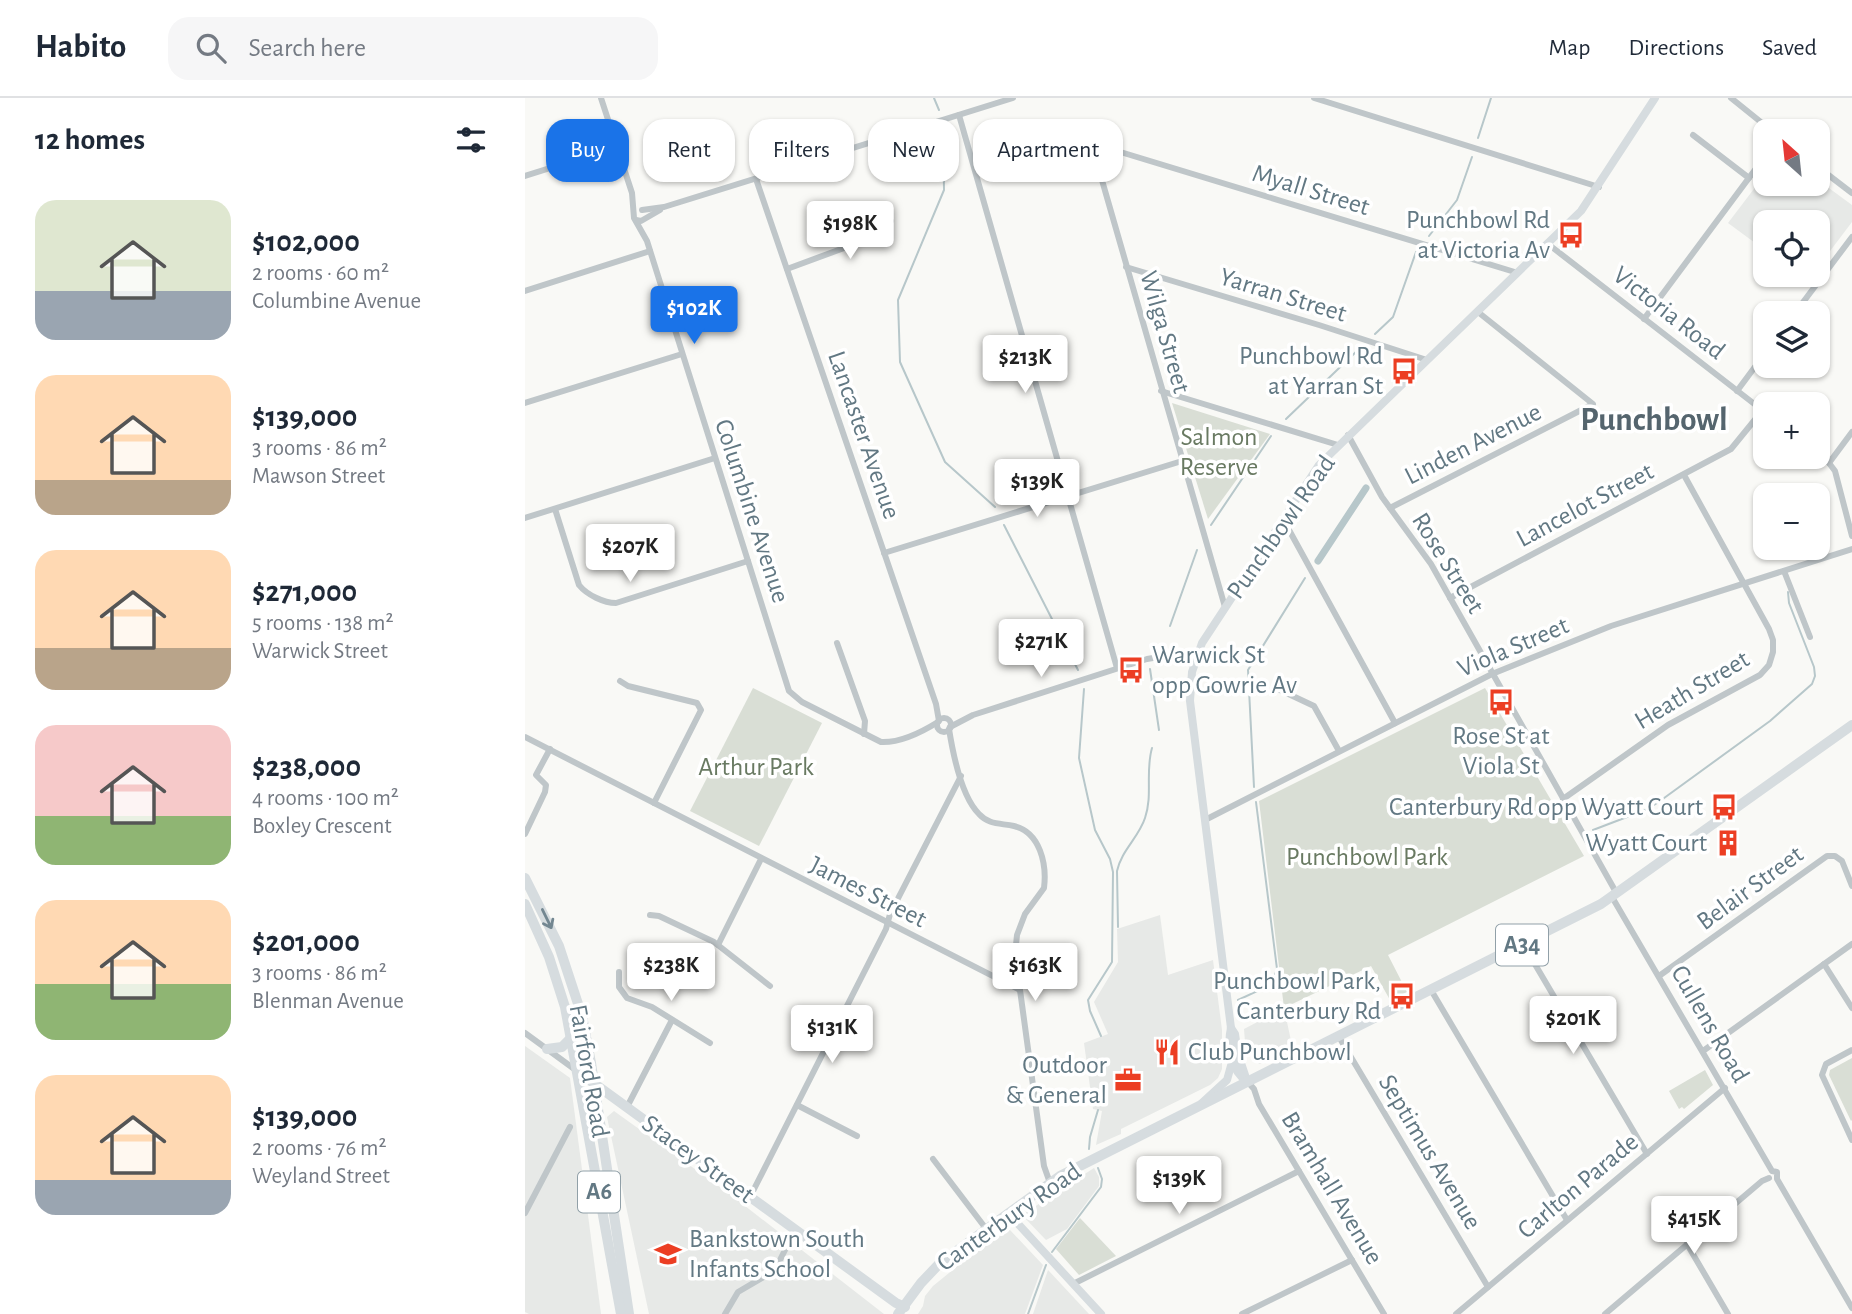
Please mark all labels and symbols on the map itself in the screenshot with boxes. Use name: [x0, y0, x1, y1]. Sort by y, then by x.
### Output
north arrow: [1753, 119, 1831, 196]
street label: Myall Street: [1249, 160, 1373, 220]
pin: $198K: [801, 202, 899, 261]
place label: Punchbowl Rd at Victoria Av: [1406, 207, 1550, 263]
bus stop icon: Punchbowl Rd at Victoria Av: [1556, 220, 1586, 250]
street label: Victoria Road: [1608, 261, 1730, 365]
street label: Yarran Street: [1217, 263, 1349, 327]
street label: Wilga Street: [1135, 268, 1195, 396]
pin: $102K: [645, 286, 743, 346]
pin: $213K: [976, 336, 1074, 395]
place label: Punchbowl Rd at Yarran St: [1239, 343, 1383, 399]
street label: Lancaster Avenue: [823, 348, 905, 522]
bus stop icon: Punchbowl Rd at Yarran St: [1389, 356, 1419, 386]
street label: Linden Avenue: [1401, 398, 1545, 490]
district label: Punchbowl: [1580, 404, 1728, 437]
street label: Columbine Avenue: [710, 416, 794, 606]
park label: Salmon Reserve: [1180, 424, 1258, 480]
street label: Punchbowl Road: [1222, 450, 1340, 604]
street label: Lancelot Street: [1512, 458, 1658, 552]
pin: $139K: [988, 460, 1086, 519]
street label: Rose Street: [1407, 508, 1489, 618]
pin: $207K: [581, 524, 679, 584]
street label: Viola Street: [1454, 612, 1572, 682]
pin: $271K: [992, 620, 1090, 679]
place label: Warwick St opp Gowrie Av: [1152, 642, 1297, 698]
street label: Heath Street: [1630, 646, 1754, 734]
bus stop icon: Warwick St opp Gowrie Av: [1116, 655, 1146, 685]
bus stop icon: Rose St at Viola St: [1486, 687, 1516, 717]
place label: Rose St at Viola St: [1452, 723, 1550, 779]
park label: Arthur Park: [698, 754, 814, 780]
bus stop icon: Canterbury Rd opp Wyatt Court: [1709, 792, 1739, 822]
place label: Canterbury Rd opp Wyatt Court: [1389, 794, 1703, 820]
building icon: Wyatt Court: [1713, 828, 1743, 858]
place label: Wyatt Court: [1585, 830, 1707, 856]
street label: Belair Street: [1692, 841, 1808, 935]
park label: Punchbowl Park: [1286, 844, 1448, 870]
street label: James Street: [805, 852, 931, 932]
one-way arrow: [541, 908, 554, 929]
road number: A34: [1496, 924, 1548, 966]
pin: $238K: [622, 944, 720, 1003]
pin: $163K: [986, 944, 1084, 1003]
street label: Cullens Road: [1666, 961, 1754, 1087]
place label: Punchbowl Park, Canterbury Rd: [1213, 968, 1381, 1024]
bus stop icon: Punchbowl Park, Canterbury Rd: [1387, 981, 1417, 1011]
pin: $201K: [1524, 996, 1622, 1056]
street label: Fairford Road: [564, 1002, 614, 1140]
pin: $131K: [783, 1006, 881, 1065]
restaurant icon: Club Punchbowl: [1152, 1037, 1182, 1067]
place label: Club Punchbowl: [1188, 1039, 1352, 1065]
place label: Outdoor & General: [1006, 1052, 1108, 1108]
office icon: Outdoor & General: [1113, 1065, 1143, 1095]
street label: Septimus Avenue: [1374, 1070, 1486, 1234]
street label: Bramhall Avenue: [1276, 1107, 1388, 1269]
street label: Stacey Street: [637, 1110, 759, 1208]
street label: Carlton Parade: [1513, 1128, 1643, 1244]
pin: $139K: [1130, 1156, 1228, 1216]
street label: Canterbury Road: [932, 1158, 1086, 1276]
road number: A6: [578, 1172, 620, 1212]
pin: $415K: [1645, 1196, 1743, 1256]
place label: Bankstown South Infants School: [689, 1226, 865, 1282]
school or university icon: Bankstown South Infants School: [653, 1239, 683, 1269]

